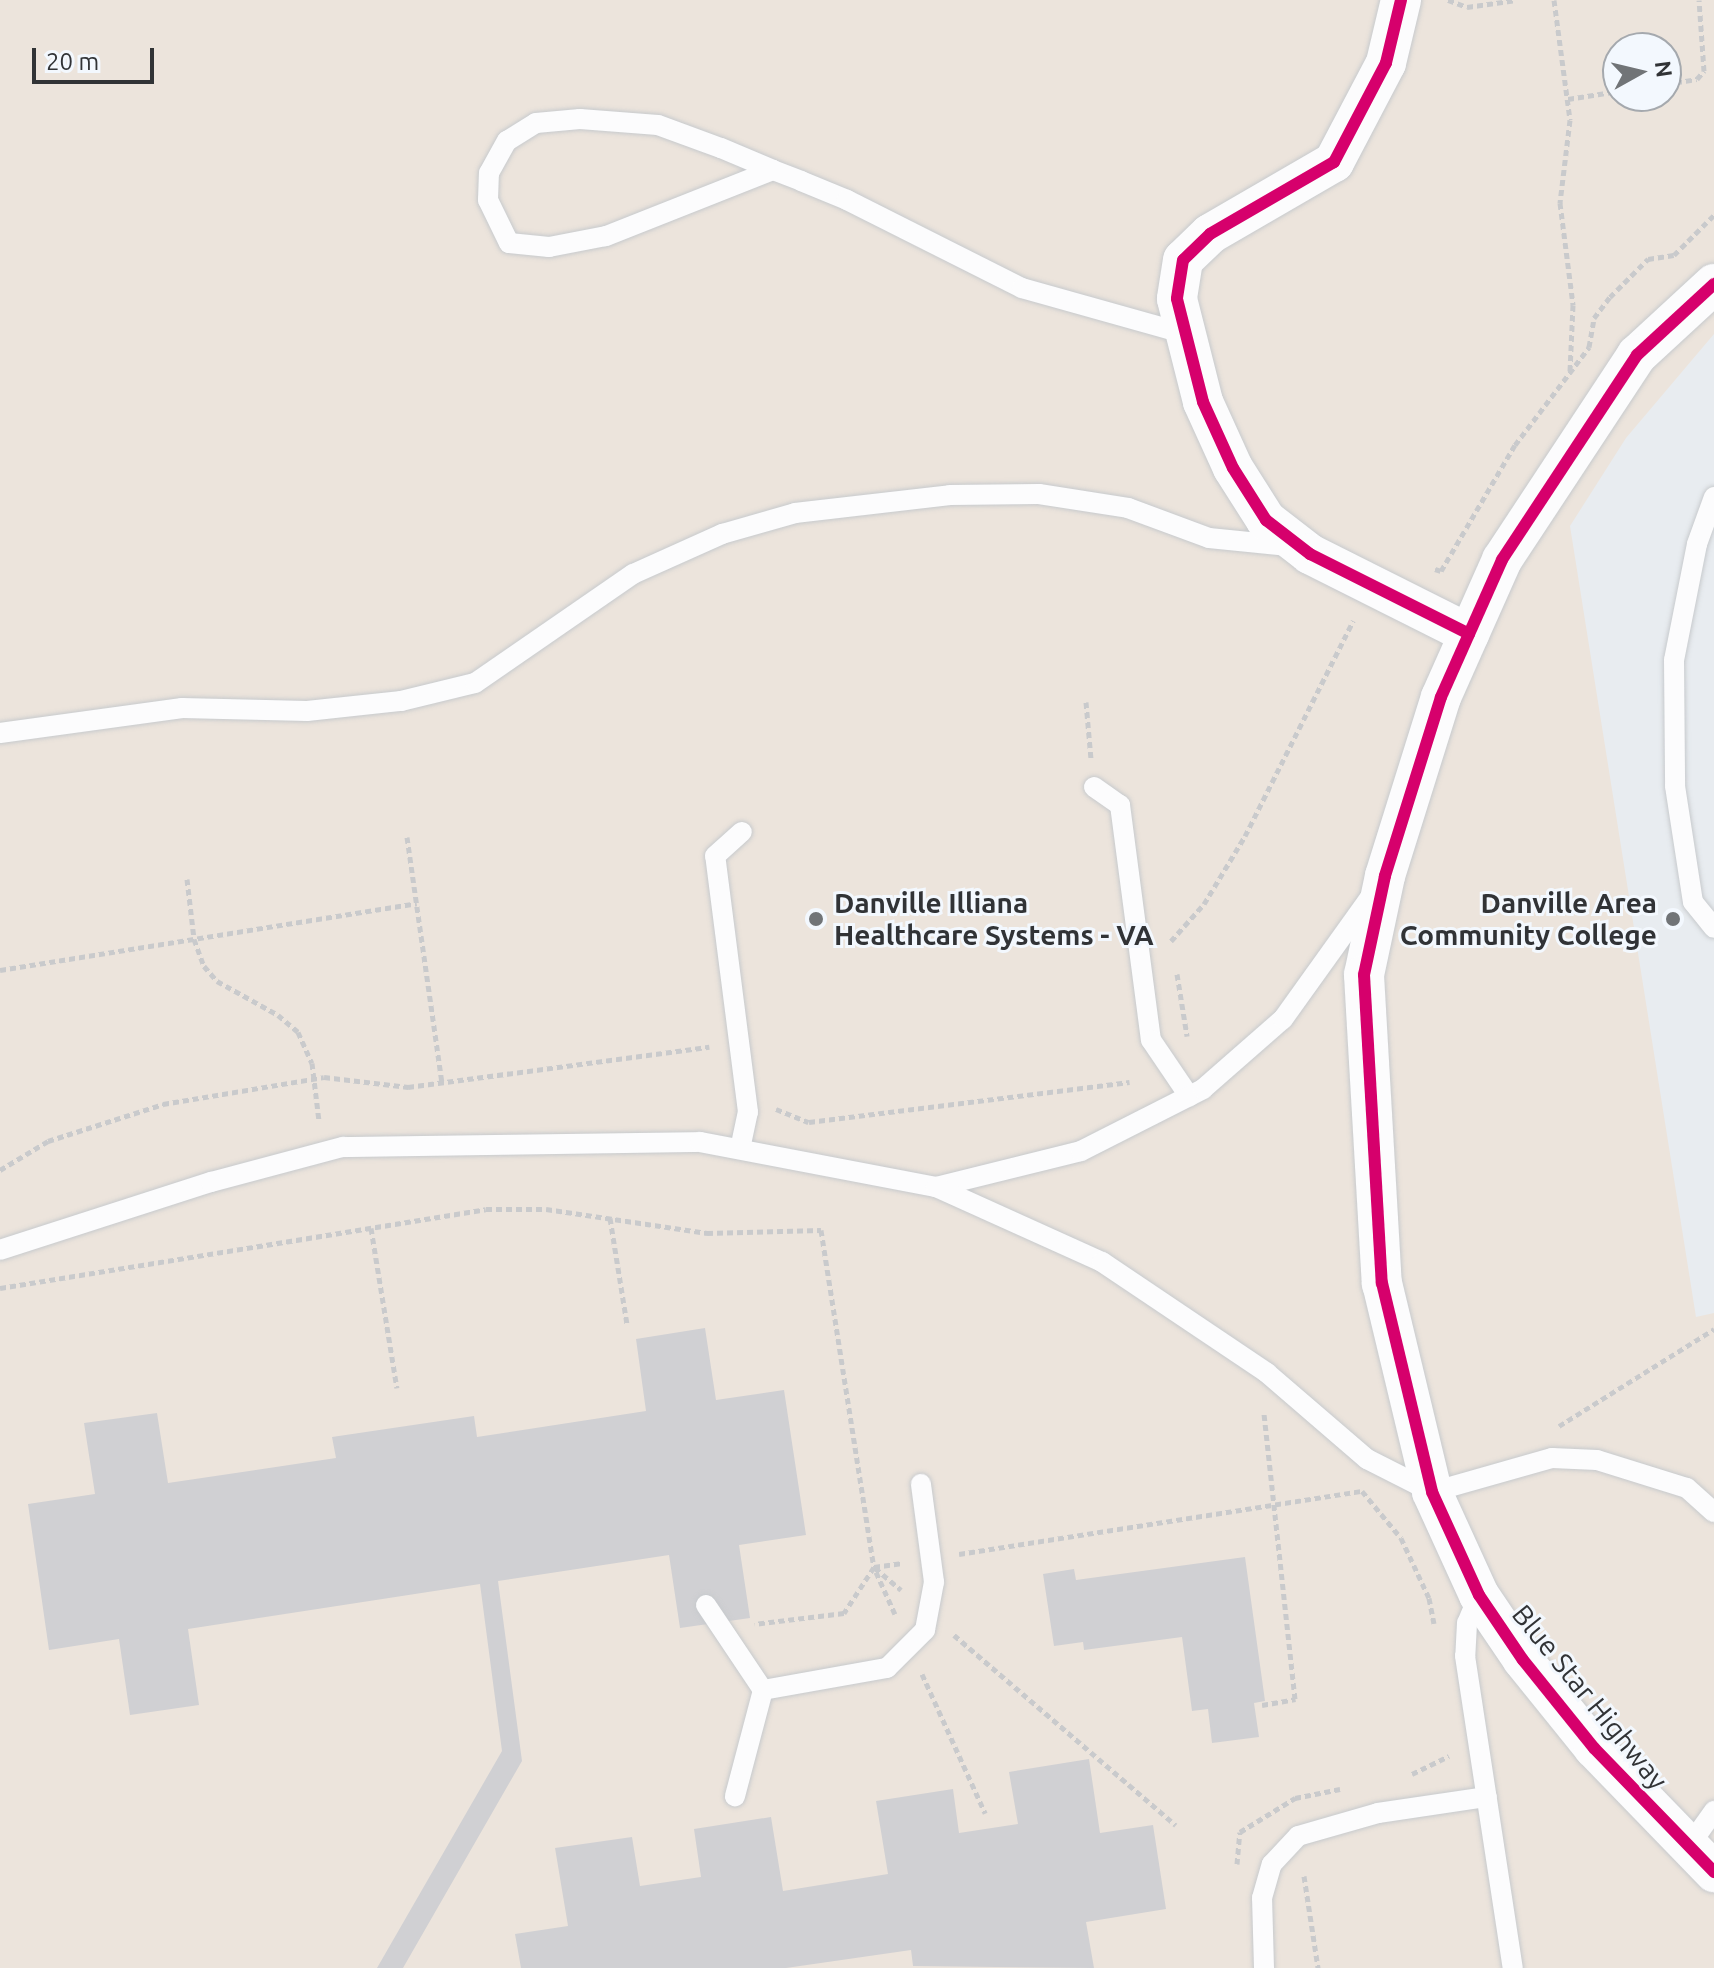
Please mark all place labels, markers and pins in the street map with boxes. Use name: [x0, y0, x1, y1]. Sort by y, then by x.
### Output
place label: Danville Illiana Healthcare Systems - VA: [834, 886, 1154, 952]
place label: Danville Area Community College: [1400, 886, 1657, 952]
marker: Danville Illiana Healthcare Systems - VA: [805, 908, 827, 930]
marker: Danville Area Community College: [1664, 910, 1682, 928]

